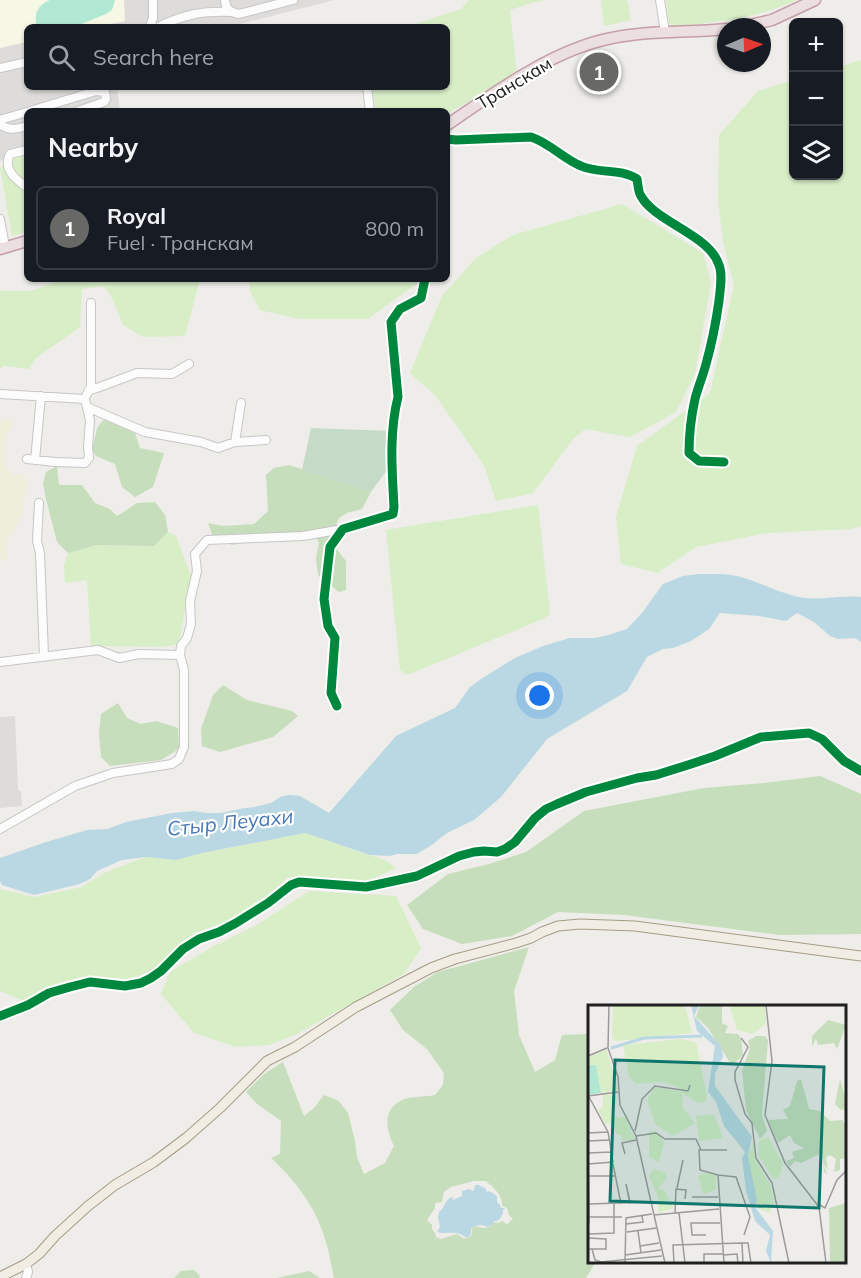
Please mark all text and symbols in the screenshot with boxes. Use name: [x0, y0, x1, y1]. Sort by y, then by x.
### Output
north arrow: [717, 18, 771, 72]
map controls: [789, 18, 843, 180]
button: +: [789, 18, 843, 72]
search box: [24, 24, 450, 90]
icon: search: [45, 41, 78, 74]
text: Search here: [93, 43, 214, 71]
pin: 1: [580, 50, 618, 94]
street label: Транскам: [472, 51, 556, 115]
button: −: [789, 72, 843, 126]
button: layers: [789, 126, 843, 180]
text: Nearby: [48, 131, 138, 164]
text: Royal: [107, 202, 166, 230]
text: 1: [64, 216, 76, 241]
text: 800 m: [365, 216, 424, 241]
text: Fuel · Транскам: [107, 230, 254, 255]
your location: [525, 681, 554, 710]
water label: Стыр Леуахи: [166, 803, 295, 841]
inset map: [588, 1005, 846, 1263]

